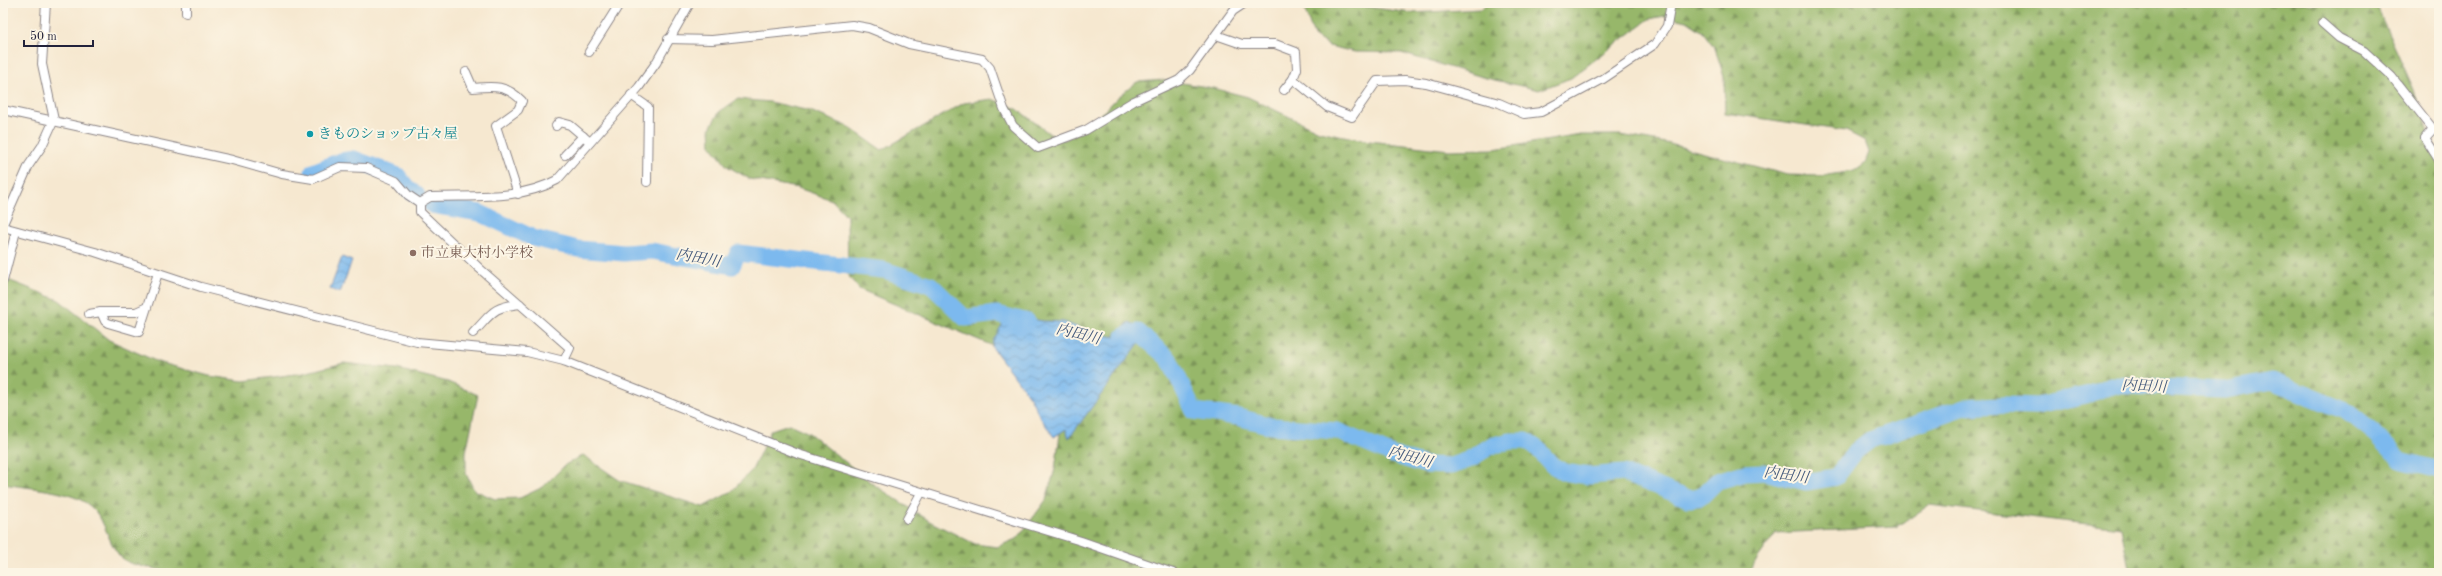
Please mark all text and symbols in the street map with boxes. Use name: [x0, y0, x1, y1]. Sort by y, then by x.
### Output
scale bar: [24, 22, 93, 48]
text: 50 m: [30, 30, 57, 43]
place label: きものショップ古々屋: [318, 126, 458, 141]
marker: きものショップ古々屋: [305, 129, 315, 139]
place label: 市立東大村小学校: [421, 245, 533, 260]
water label: 内田川: [674, 245, 724, 271]
marker: 市立東大村小学校: [408, 248, 418, 258]
water label: 内田川: [1054, 320, 1104, 348]
water label: 内田川: [2121, 376, 2169, 396]
water label: 内田川: [1386, 443, 1436, 472]
water label: 内田川: [1763, 463, 1812, 487]

